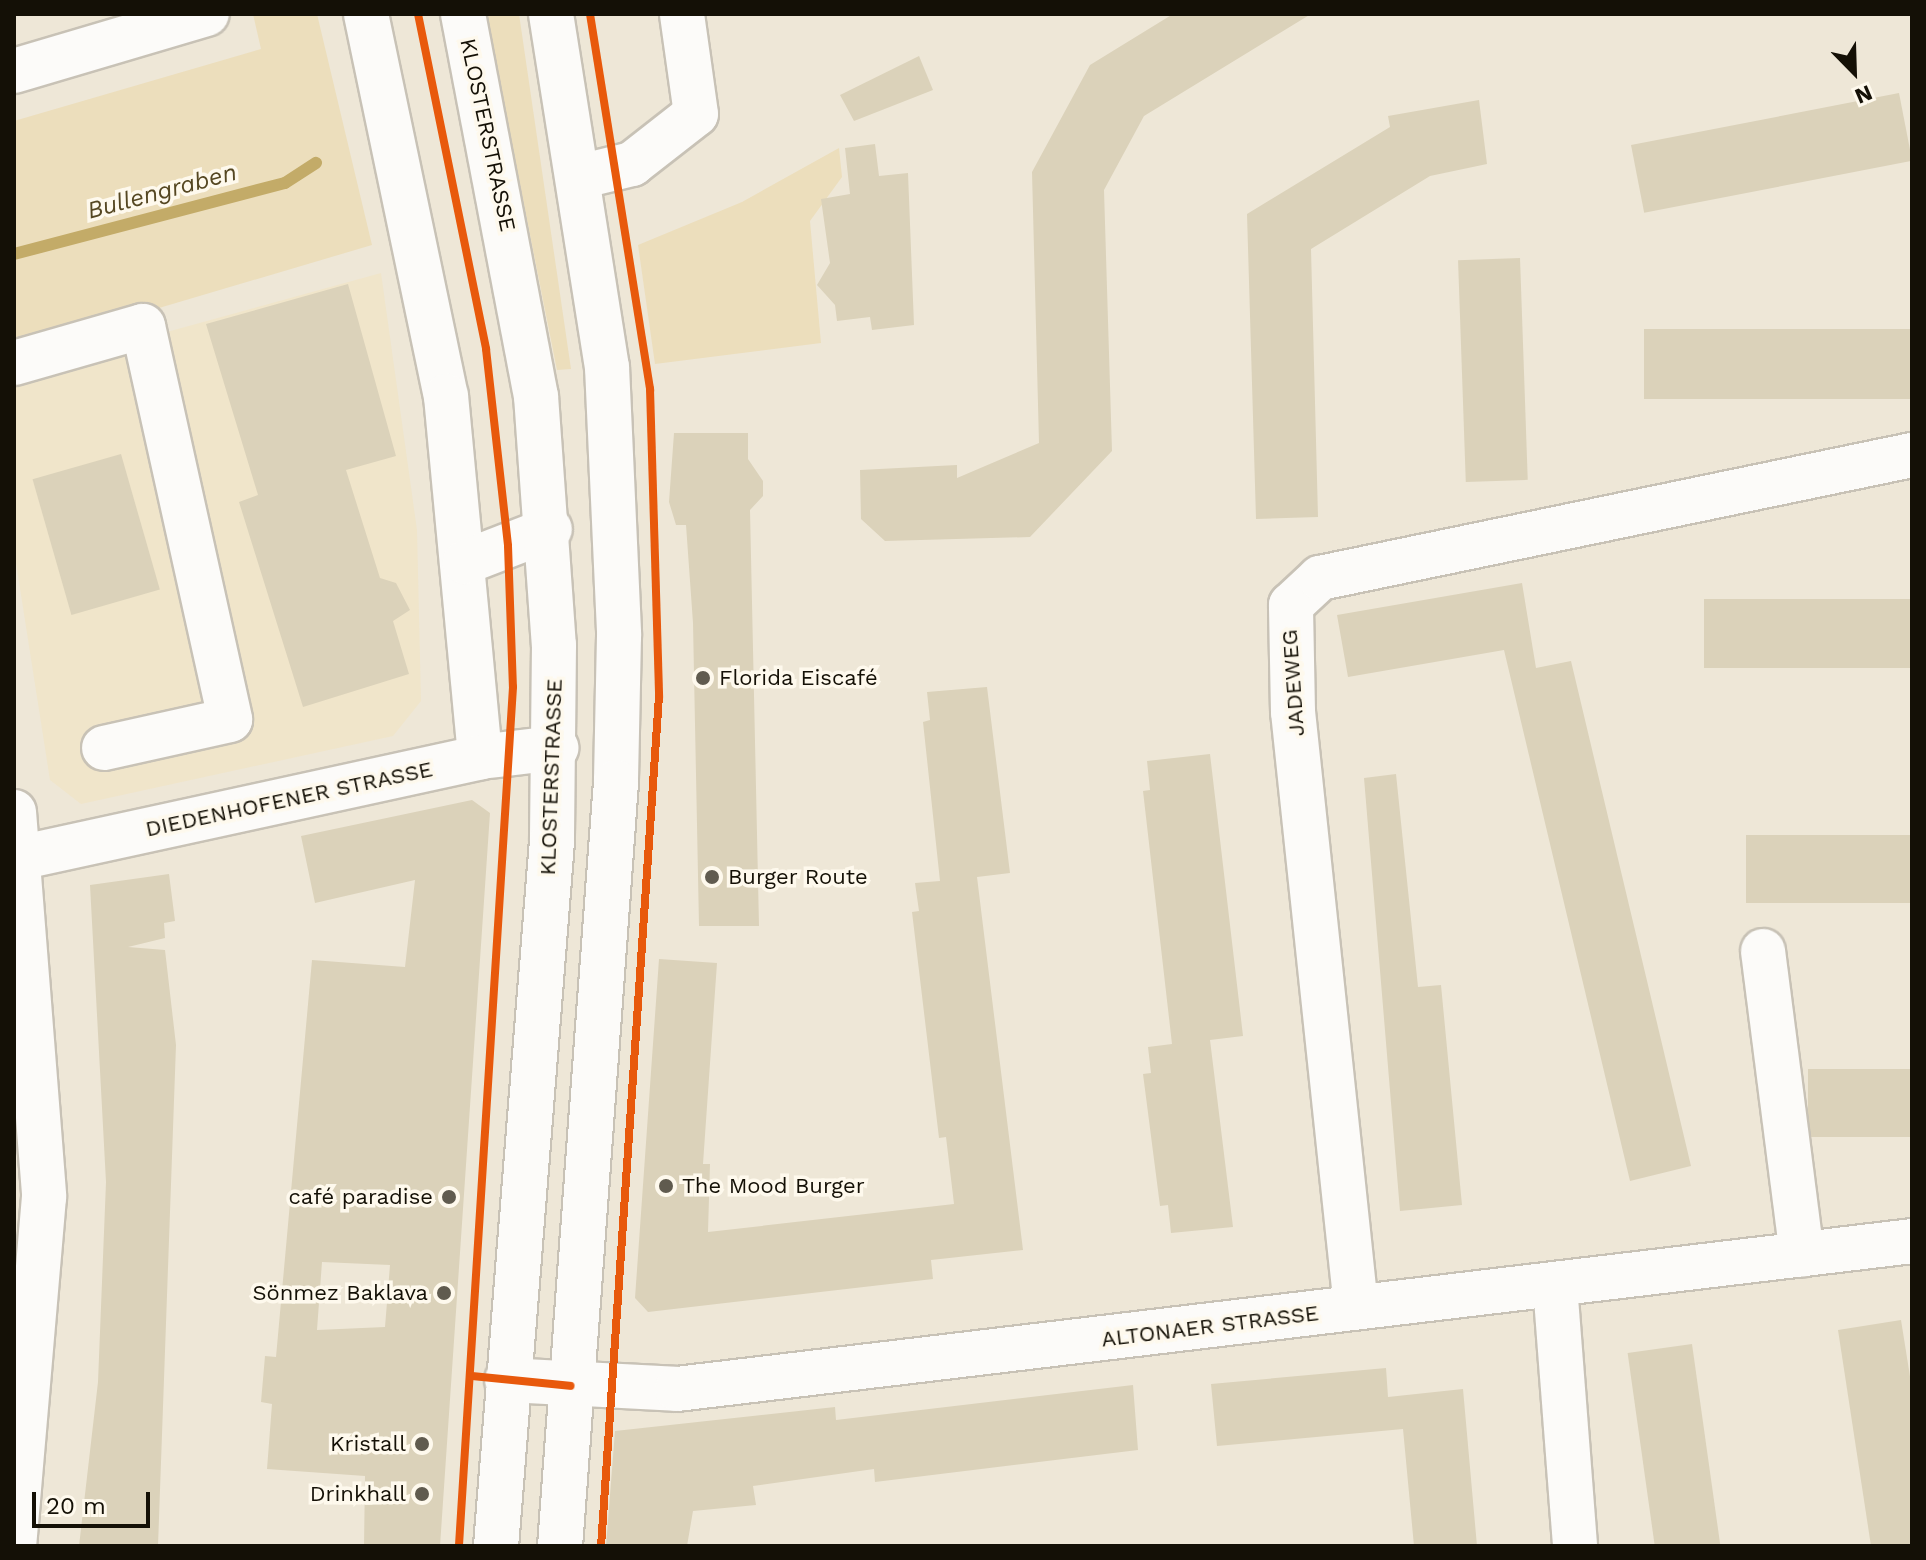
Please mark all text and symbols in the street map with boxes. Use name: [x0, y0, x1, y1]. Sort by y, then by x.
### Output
north arrow: [1814, 32, 1894, 112]
street label: KLOSTERSTRASSE: [455, 36, 521, 234]
text: N: [1851, 80, 1876, 109]
water label: Bullengraben: [84, 158, 240, 226]
street label: JADEWEG: [1276, 629, 1310, 737]
place label: Florida Eiscafé: [719, 665, 878, 691]
marker: Florida Eiscafé: [694, 669, 712, 687]
street label: KLOSTERSTRASSE: [534, 678, 568, 876]
street label: DIEDENHOFENER STRASSE: [143, 756, 435, 842]
place label: Burger Route: [728, 864, 868, 890]
marker: Burger Route: [703, 868, 721, 886]
place label: The Mood Burger: [682, 1173, 865, 1199]
marker: The Mood Burger: [657, 1177, 675, 1195]
place label: café paradise: [289, 1184, 433, 1210]
marker: café paradise: [440, 1188, 458, 1206]
place label: Sönmez Baklava: [252, 1280, 428, 1306]
marker: Sönmez Baklava: [435, 1284, 453, 1302]
street label: ALTONAER STRASSE: [1100, 1300, 1320, 1352]
place label: Kristall: [330, 1431, 406, 1457]
marker: Kristall: [413, 1435, 431, 1453]
scale bar: [36, 1476, 154, 1526]
place label: Drinkhall: [310, 1481, 406, 1507]
marker: Drinkhall: [413, 1485, 431, 1503]
text: 20 m: [46, 1492, 106, 1520]

